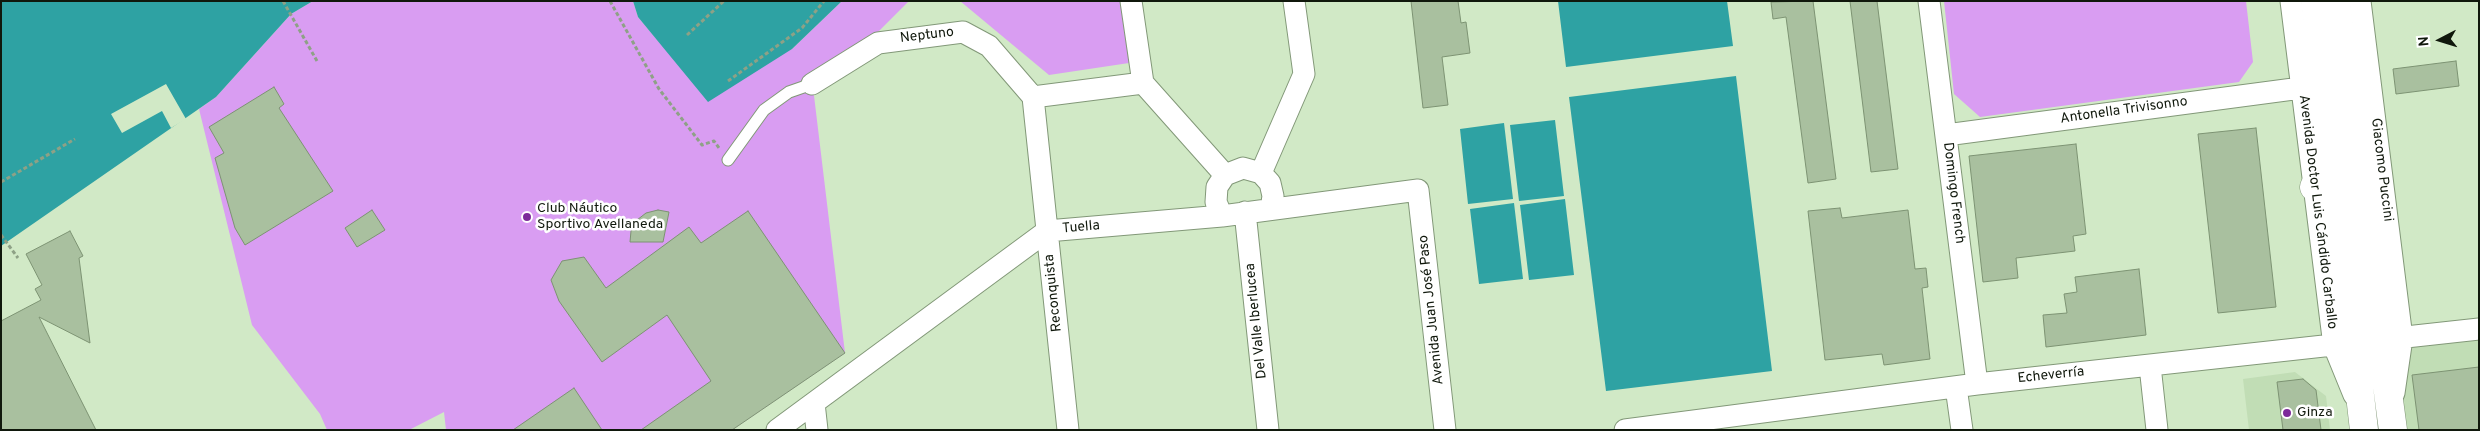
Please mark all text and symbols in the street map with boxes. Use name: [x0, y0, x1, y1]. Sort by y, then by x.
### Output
north arrow: [2415, 15, 2465, 65]
street label: Neptuno: [899, 24, 955, 48]
text: N: [2416, 36, 2433, 47]
street label: Antonella Trivisonno: [2059, 94, 2189, 128]
street label: Avenida Doctor Luis Cándido Carballo: [2294, 94, 2340, 330]
street label: Giacomo Puccini: [2366, 117, 2396, 223]
street label: Domingo French: [1938, 141, 1968, 245]
place label: Club Náutico Sportivo Avellaneda: [537, 201, 663, 233]
marker: Club Náutico Sportivo Avellaneda: [521, 211, 533, 223]
street label: Tuella: [1062, 218, 1100, 238]
street label: Avenida Juan José Paso: [1416, 234, 1448, 386]
street label: Reconquista: [1042, 253, 1066, 333]
street label: Del Valle Iberlucea: [1243, 262, 1271, 380]
street label: Echeverría: [2017, 364, 2085, 388]
place label: Ginza: [2297, 405, 2333, 421]
marker: Ginza: [2281, 407, 2293, 419]

